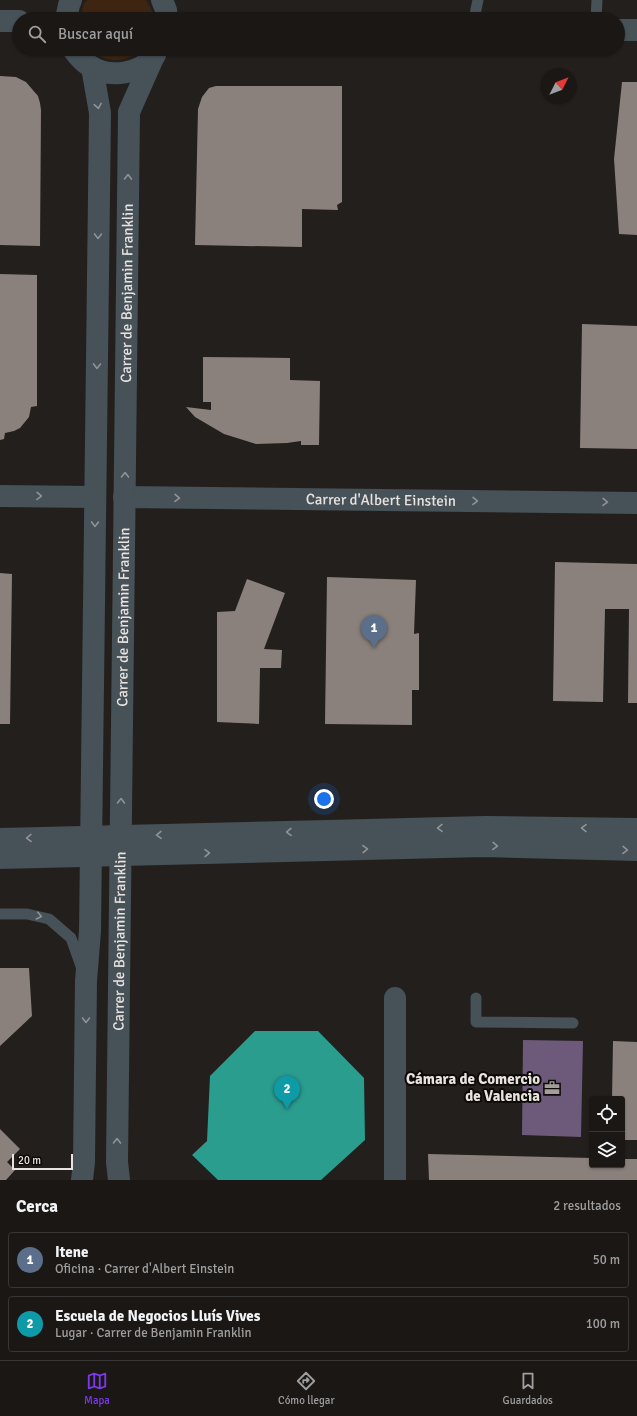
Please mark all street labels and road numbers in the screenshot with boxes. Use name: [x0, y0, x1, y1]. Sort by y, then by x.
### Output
street label: Carrer de Benjamin Franklin: [117, 203, 137, 383]
street label: Carrer d'Albert Einstein: [306, 490, 456, 510]
street label: Carrer de Benjamin Franklin: [113, 527, 133, 707]
street label: Carrer de Benjamin Franklin: [110, 851, 130, 1031]

